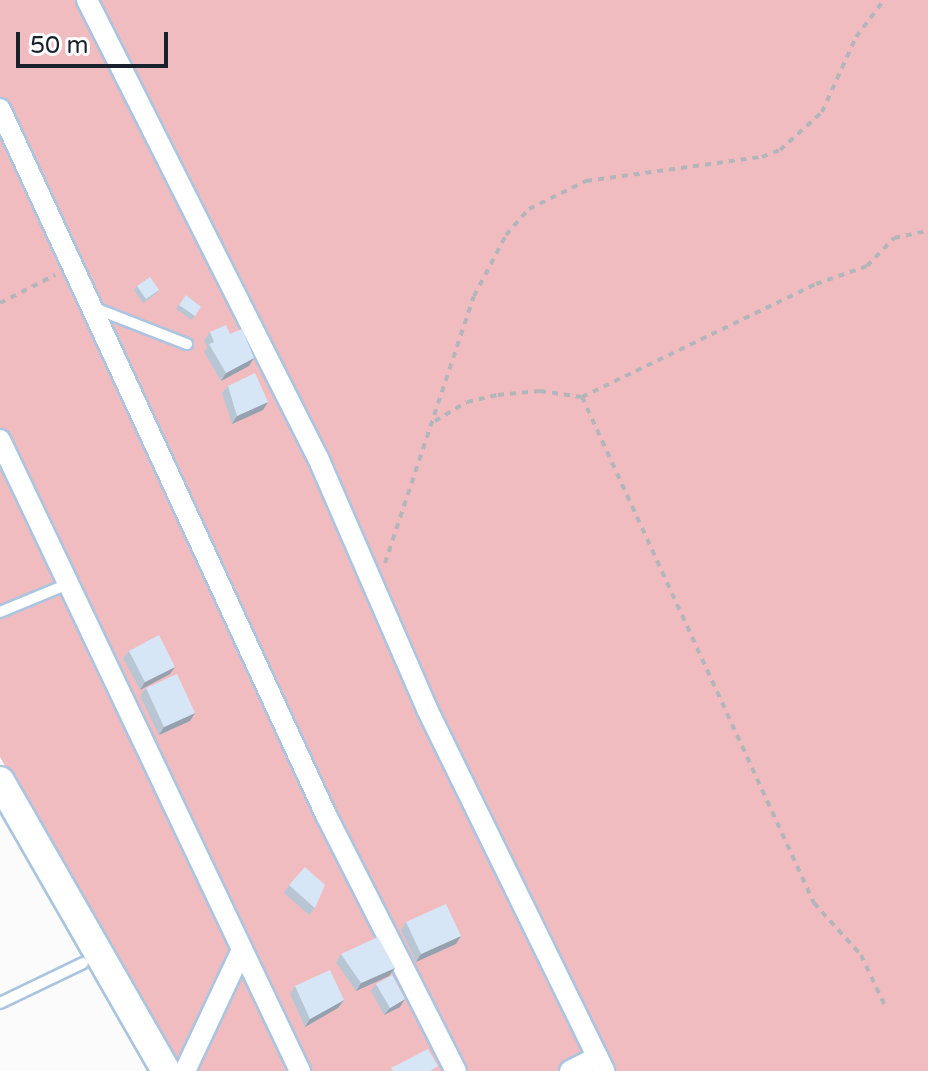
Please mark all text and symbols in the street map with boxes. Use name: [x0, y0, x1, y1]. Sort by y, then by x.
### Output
scale bar: [20, 16, 172, 66]
text: 50 m: [30, 31, 88, 60]

